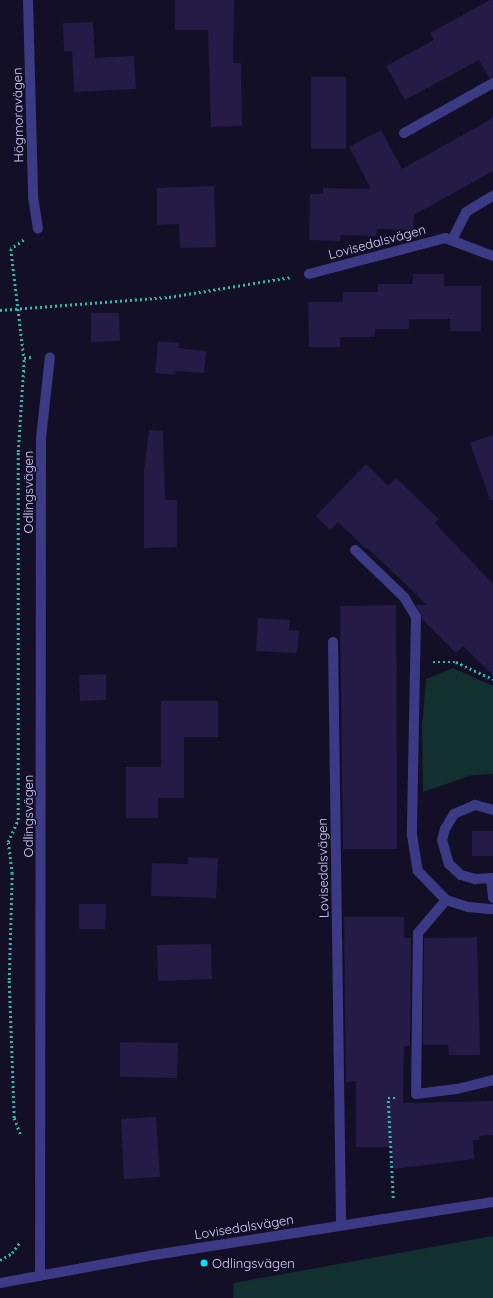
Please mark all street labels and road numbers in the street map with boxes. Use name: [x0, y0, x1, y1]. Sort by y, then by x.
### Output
street label: Högmoravägen: [9, 67, 27, 163]
street label: Lovisedalsvägen: [327, 222, 427, 262]
street label: Odlingsvägen: [20, 451, 36, 533]
street label: Odlingsvägen: [20, 775, 36, 857]
street label: Lovisedalsvägen: [314, 818, 332, 918]
street label: Lovisedalsvägen: [193, 1211, 295, 1243]

